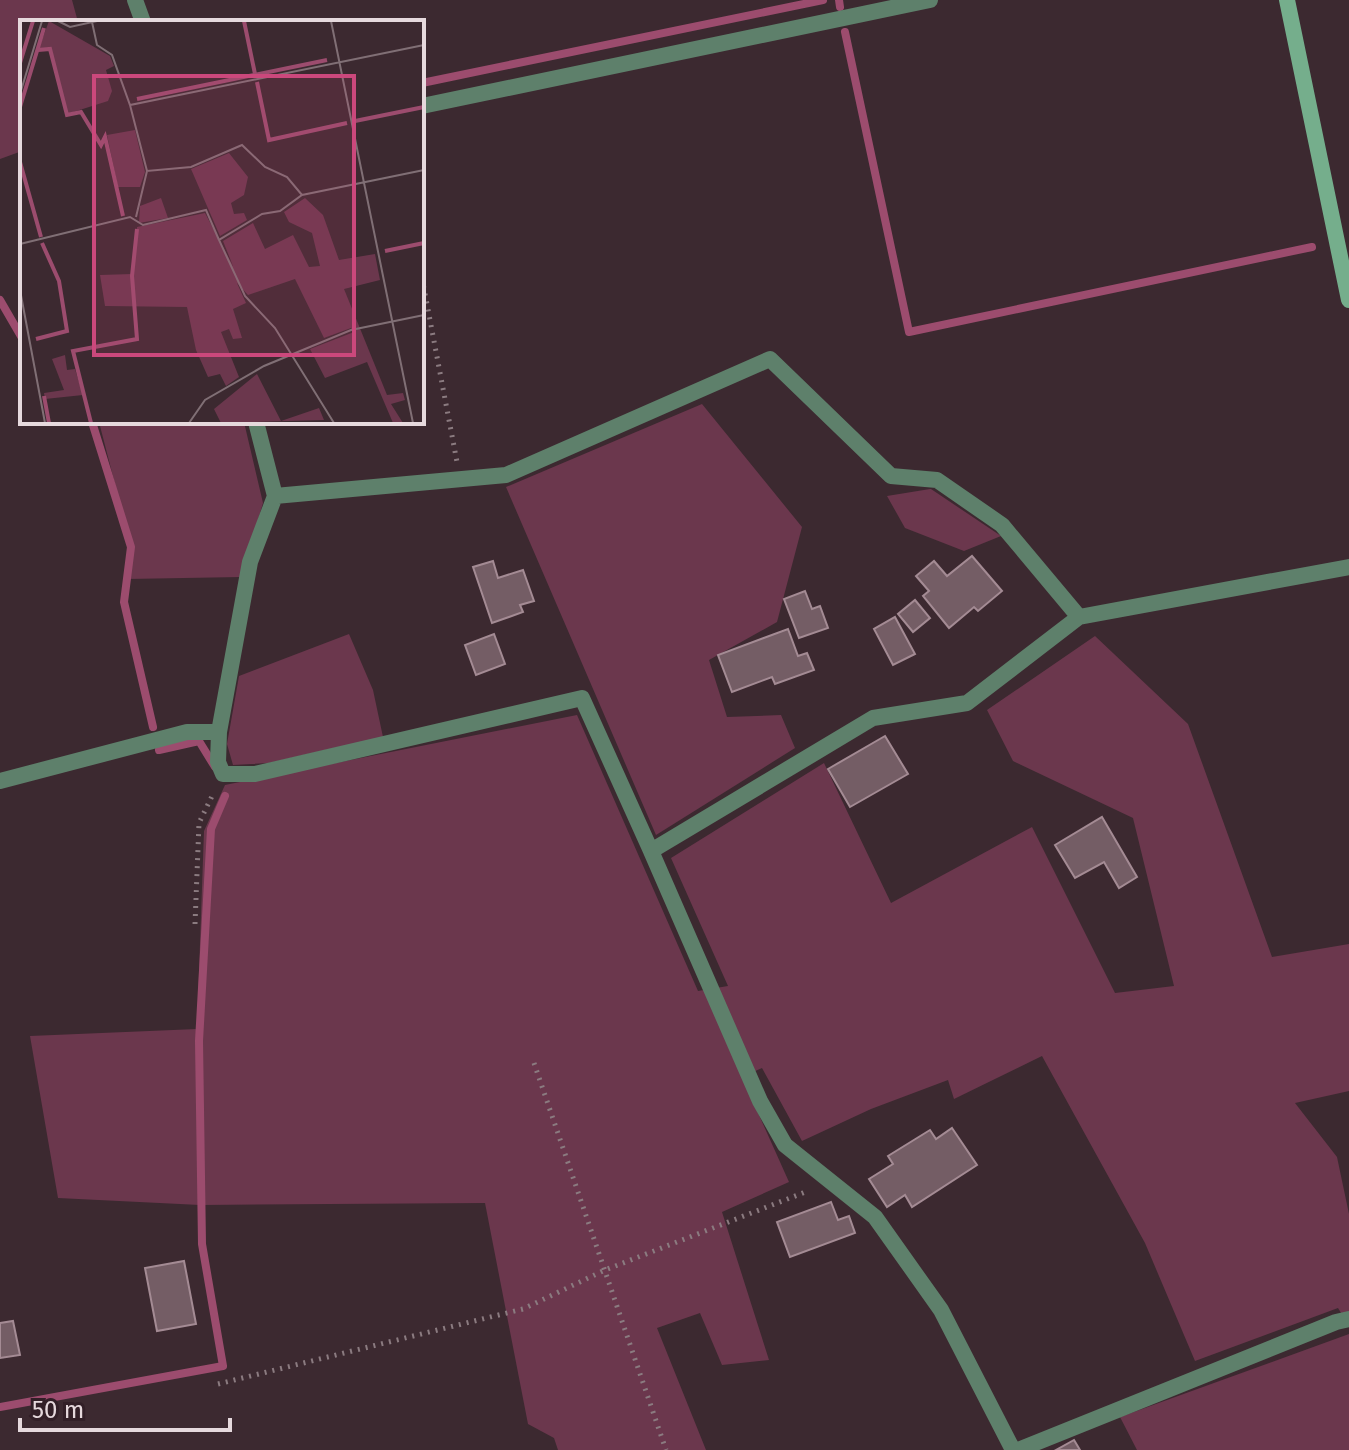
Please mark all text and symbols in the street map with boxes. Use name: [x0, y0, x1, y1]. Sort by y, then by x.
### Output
inset map: [20, 20, 424, 424]
scale bar: [20, 1382, 230, 1432]
text: 50 m: [32, 1396, 84, 1424]

